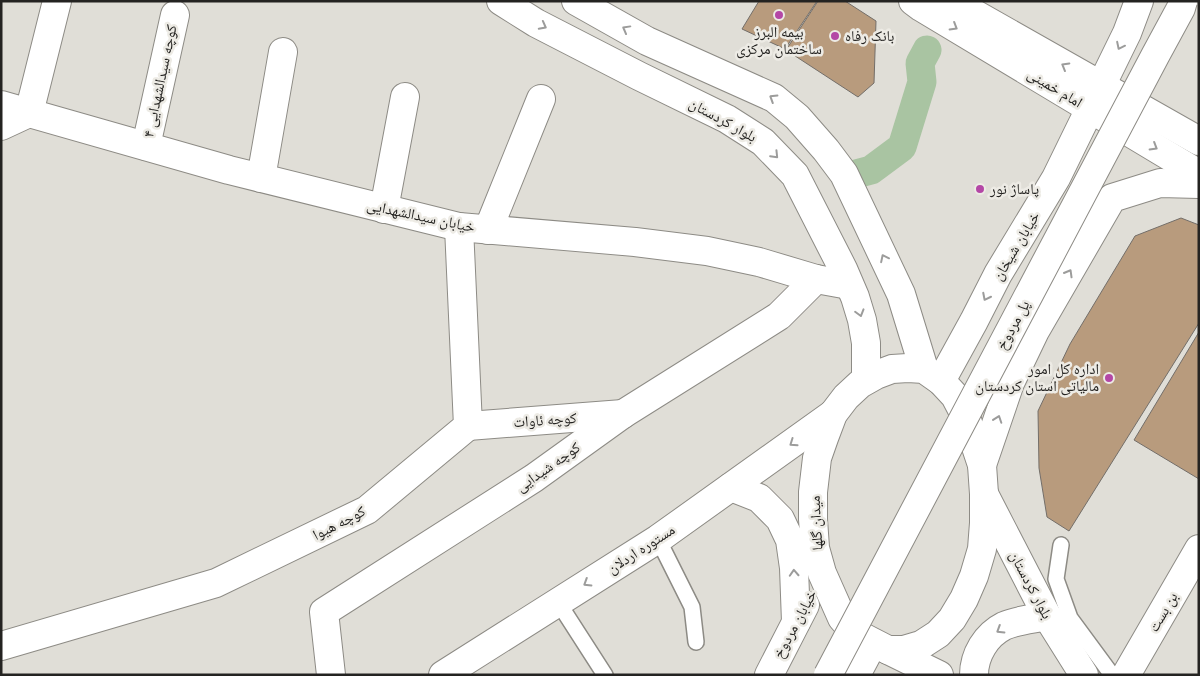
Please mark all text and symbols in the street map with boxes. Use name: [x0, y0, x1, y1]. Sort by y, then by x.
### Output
marker: بیمه البرز ساختمان مرکزی: [773, 9, 785, 21]
one-way arrow: [537, 20, 546, 30]
one-way arrow: [949, 21, 958, 31]
place label: بیمه البرز ساختمان مرکزی: [736, 22, 822, 59]
street label: کوچه سیدالشهدایی ۴: [138, 23, 182, 139]
one-way arrow: [623, 25, 632, 35]
place label: بانک رفاه: [845, 26, 894, 45]
marker: بانک رفاه: [829, 30, 841, 42]
one-way arrow: [1116, 41, 1126, 50]
one-way arrow: [1061, 62, 1070, 72]
street label: امام خمینی: [1024, 64, 1086, 112]
street label: بلوار کردستان: [686, 93, 760, 147]
one-way arrow: [769, 95, 778, 105]
one-way arrow: [1148, 140, 1157, 150]
one-way arrow: [770, 150, 779, 159]
place label: پاساژ نور: [989, 179, 1039, 198]
marker: پاساژ نور: [974, 183, 986, 195]
street label: خیابان سیدالشهدایی: [365, 195, 477, 237]
street label: خیابان شیخان: [988, 207, 1045, 284]
one-way arrow: [880, 254, 890, 263]
one-way arrow: [1062, 270, 1072, 279]
one-way arrow: [982, 292, 992, 301]
street label: پل مردوخ: [992, 297, 1034, 353]
one-way arrow: [854, 308, 864, 316]
place label: اداره کل امور مالیاتی استان کردستان: [975, 359, 1099, 396]
marker: اداره کل امور مالیاتی استان کردستان: [1103, 372, 1115, 384]
street label: کوچه ئاوات: [513, 408, 577, 431]
one-way arrow: [992, 415, 1002, 424]
street label: کوچه شیدایی: [512, 437, 584, 497]
one-way arrow: [789, 437, 799, 446]
street label: میدان گلها: [805, 495, 827, 551]
street label: کوچه هیوا: [309, 501, 368, 544]
street label: مستوره اردلان: [603, 520, 679, 578]
street label: بلوار کردستان: [1005, 548, 1057, 622]
one-way arrow: [789, 569, 800, 577]
one-way arrow: [583, 577, 592, 587]
street label: خیابان مردوخ: [769, 586, 822, 662]
street label: بن بست: [1144, 588, 1182, 636]
one-way arrow: [997, 623, 1006, 633]

